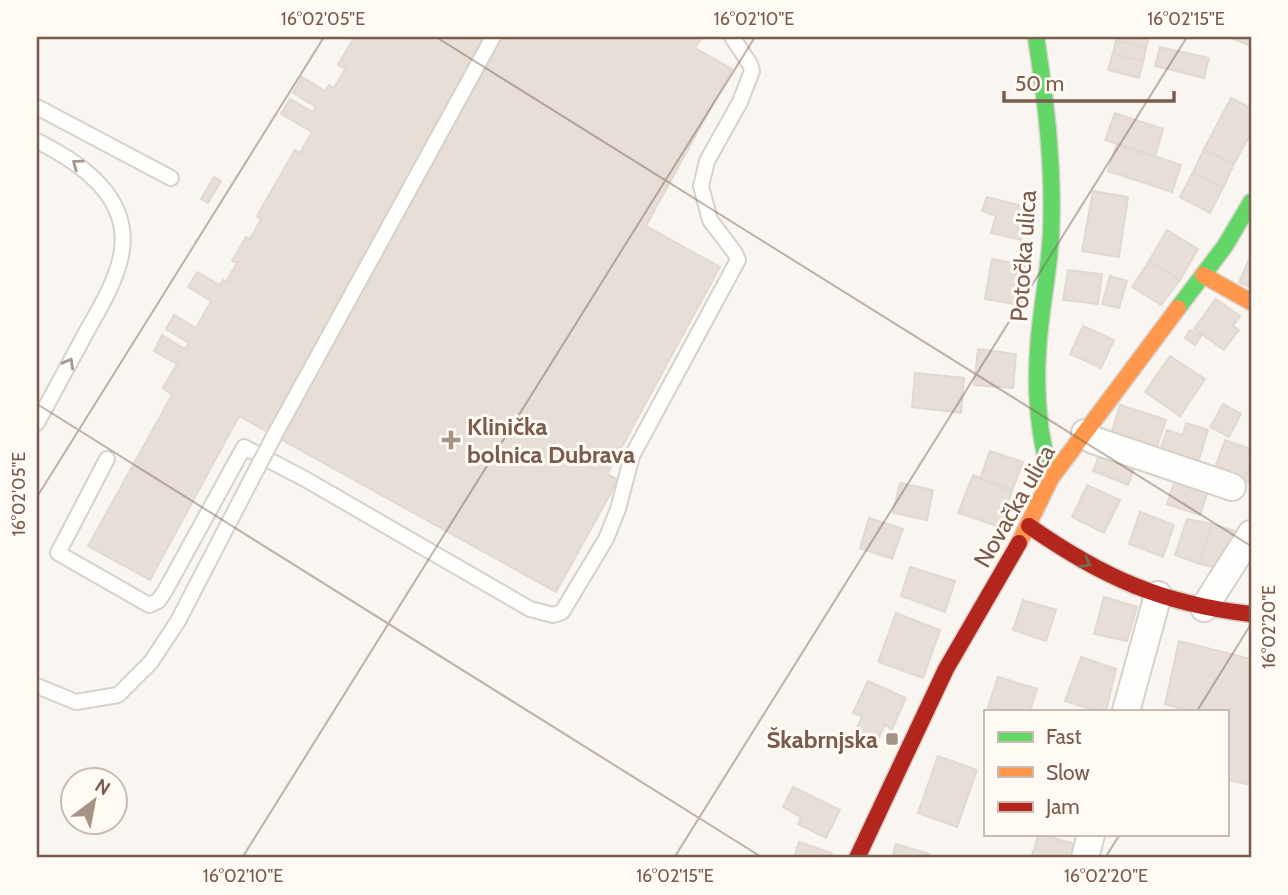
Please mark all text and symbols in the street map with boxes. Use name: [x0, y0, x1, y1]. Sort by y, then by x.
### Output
text: 16°02'05"E: [281, 8, 365, 30]
text: 16°02'10"E: [714, 8, 794, 30]
text: 16°02'15"E: [1147, 8, 1225, 30]
scale bar: [1004, 60, 1174, 104]
text: 50 m: [1015, 71, 1064, 96]
one-way arrow: [72, 160, 84, 172]
street label: Potočka ulica: [1004, 189, 1042, 323]
one-way arrow: [61, 358, 75, 370]
place label: Klinička bolnica Dubrava: [467, 412, 635, 469]
marker: Klinička bolnica Dubrava: [441, 430, 461, 450]
street label: Novačka ulica: [967, 439, 1061, 573]
text: 16°02'05"E: [8, 452, 30, 536]
one-way arrow: [1078, 555, 1091, 568]
text: 16°02'20"E: [1258, 585, 1280, 669]
legend: [984, 710, 1228, 836]
text: Fast: [1046, 724, 1082, 749]
place label: Škabrnjska: [766, 725, 878, 754]
marker: Škabrnjska: [884, 731, 900, 747]
text: Slow: [1046, 760, 1090, 785]
north arrow: [60, 766, 130, 836]
text: N: [91, 774, 115, 800]
text: Jam: [1045, 794, 1080, 819]
text: 16°02'10"E: [203, 865, 283, 887]
text: 16°02'15"E: [636, 865, 714, 887]
text: 16°02'20"E: [1064, 865, 1148, 887]

